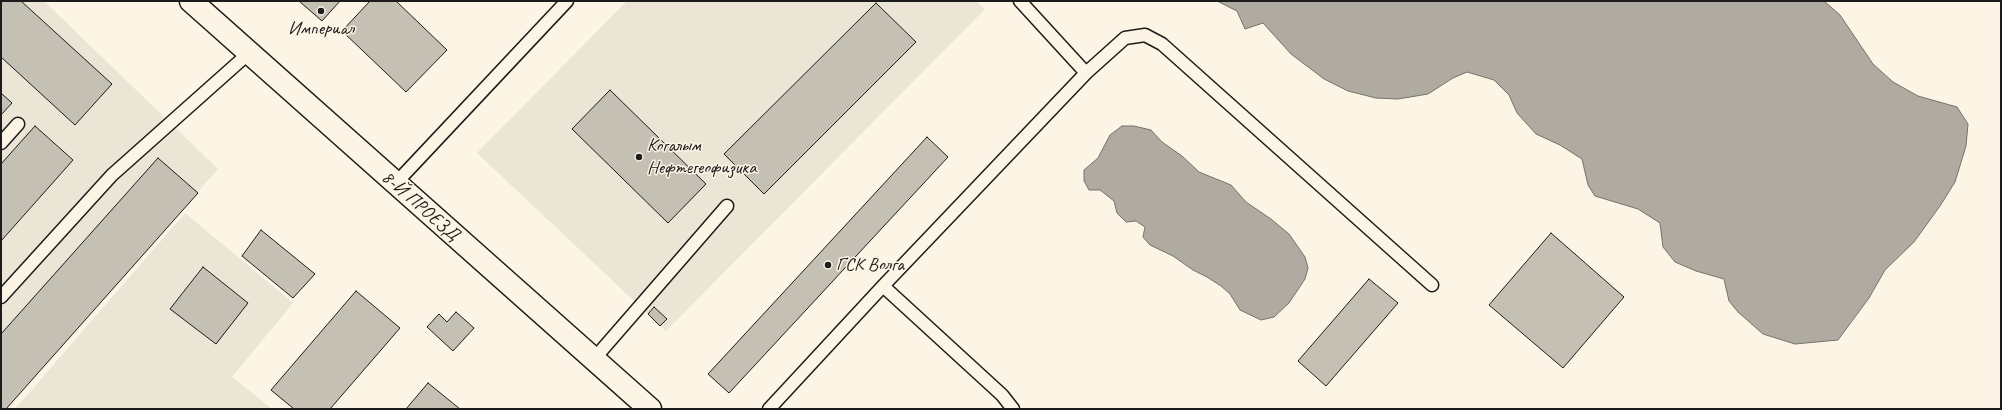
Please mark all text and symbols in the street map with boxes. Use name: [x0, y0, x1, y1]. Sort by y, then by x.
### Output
marker: Империал: [316, 6, 326, 16]
place label: Империал: [288, 18, 354, 40]
place label: Когалым Нефтегеофизика: [647, 135, 756, 179]
marker: Когалым Нефтегеофизика: [634, 152, 644, 162]
street label: 8-Й ПРОЕЗД: [377, 166, 463, 246]
place label: ГСК Волга: [836, 254, 904, 276]
marker: ГСК Волга: [823, 260, 833, 270]

